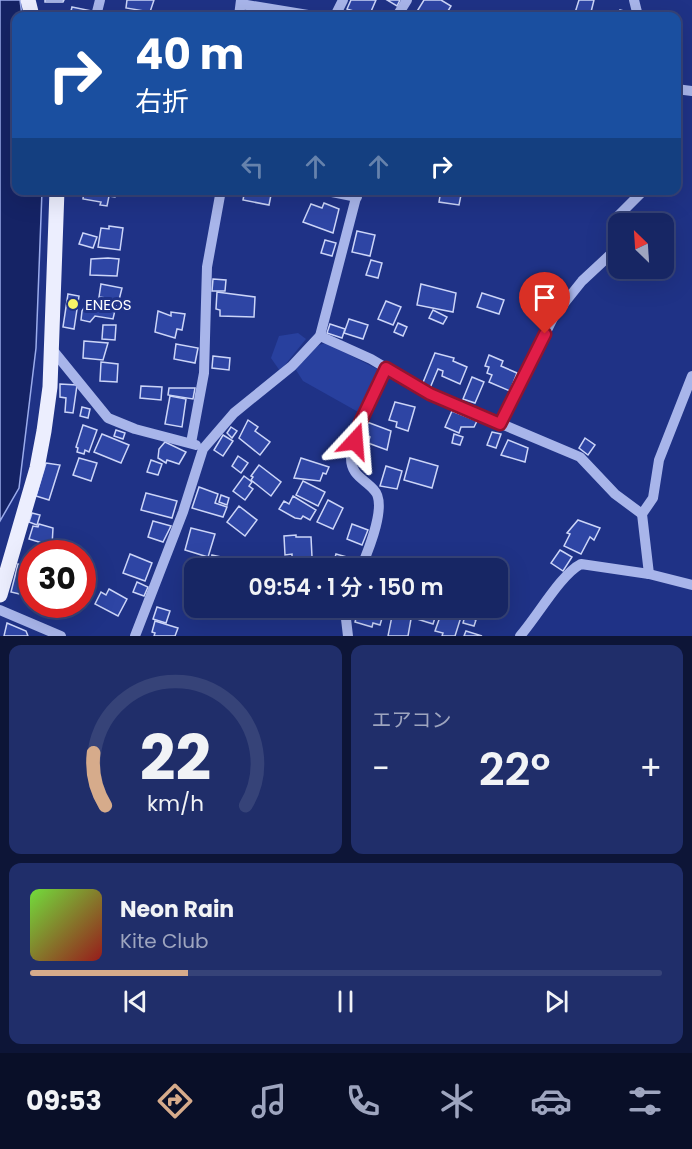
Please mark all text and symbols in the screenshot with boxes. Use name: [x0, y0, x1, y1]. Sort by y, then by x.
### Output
text: 40 m: [135, 25, 244, 84]
icon: right: [36, 36, 114, 114]
text: 右折: [135, 83, 189, 120]
icon: left: [236, 150, 269, 183]
icon: ahead: [299, 150, 332, 183]
icon: ahead: [362, 150, 395, 183]
icon: right: [425, 150, 458, 183]
north arrow: [608, 213, 674, 279]
map controls: [608, 213, 674, 279]
pin: [519, 272, 570, 334]
icon: arrive: [528, 281, 561, 314]
place label: ENEOS: [85, 294, 132, 315]
marker: ENEOS: [66, 297, 80, 311]
position arrow: [323, 409, 387, 473]
speed limit sign: 30: [18, 540, 96, 618]
text: 09:54 · 1 分 · 150 m: [248, 572, 444, 603]
text: エアコン: [372, 706, 452, 734]
text: 22: [140, 714, 211, 802]
text: 22°: [479, 738, 550, 801]
text: −: [372, 745, 390, 792]
text: +: [639, 745, 662, 792]
text: km/h: [147, 789, 204, 820]
text: Neon Rain: [120, 894, 234, 925]
text: Kite Club: [120, 927, 209, 955]
icon: previous: [119, 985, 152, 1018]
icon: pause: [329, 985, 362, 1018]
icon: next: [540, 985, 573, 1018]
icon: directions: [154, 1080, 196, 1122]
icon: music: [248, 1080, 290, 1122]
icon: phone: [342, 1080, 384, 1122]
icon: climate: [436, 1080, 478, 1122]
icon: car: [530, 1080, 572, 1122]
icon: filters: [624, 1080, 666, 1122]
text: 09:53: [26, 1082, 102, 1119]

